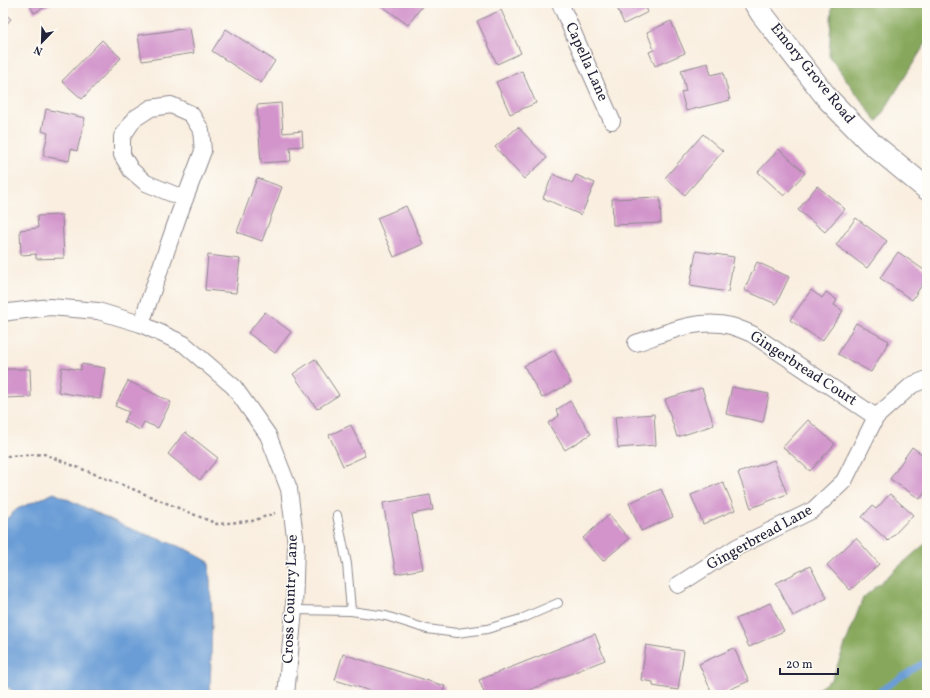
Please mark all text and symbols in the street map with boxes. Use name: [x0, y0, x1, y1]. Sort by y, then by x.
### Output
street label: Capella Lane: [559, 19, 613, 105]
street label: Emory Grove Road: [765, 19, 859, 129]
north arrow: [22, 22, 62, 62]
text: N: [32, 41, 45, 58]
street label: Gingerbread Court: [745, 326, 861, 412]
street label: Gingerbread Lane: [703, 500, 817, 576]
street label: Cross Country Lane: [278, 534, 304, 664]
scale bar: [780, 650, 838, 676]
text: 20 m: [786, 657, 813, 673]

